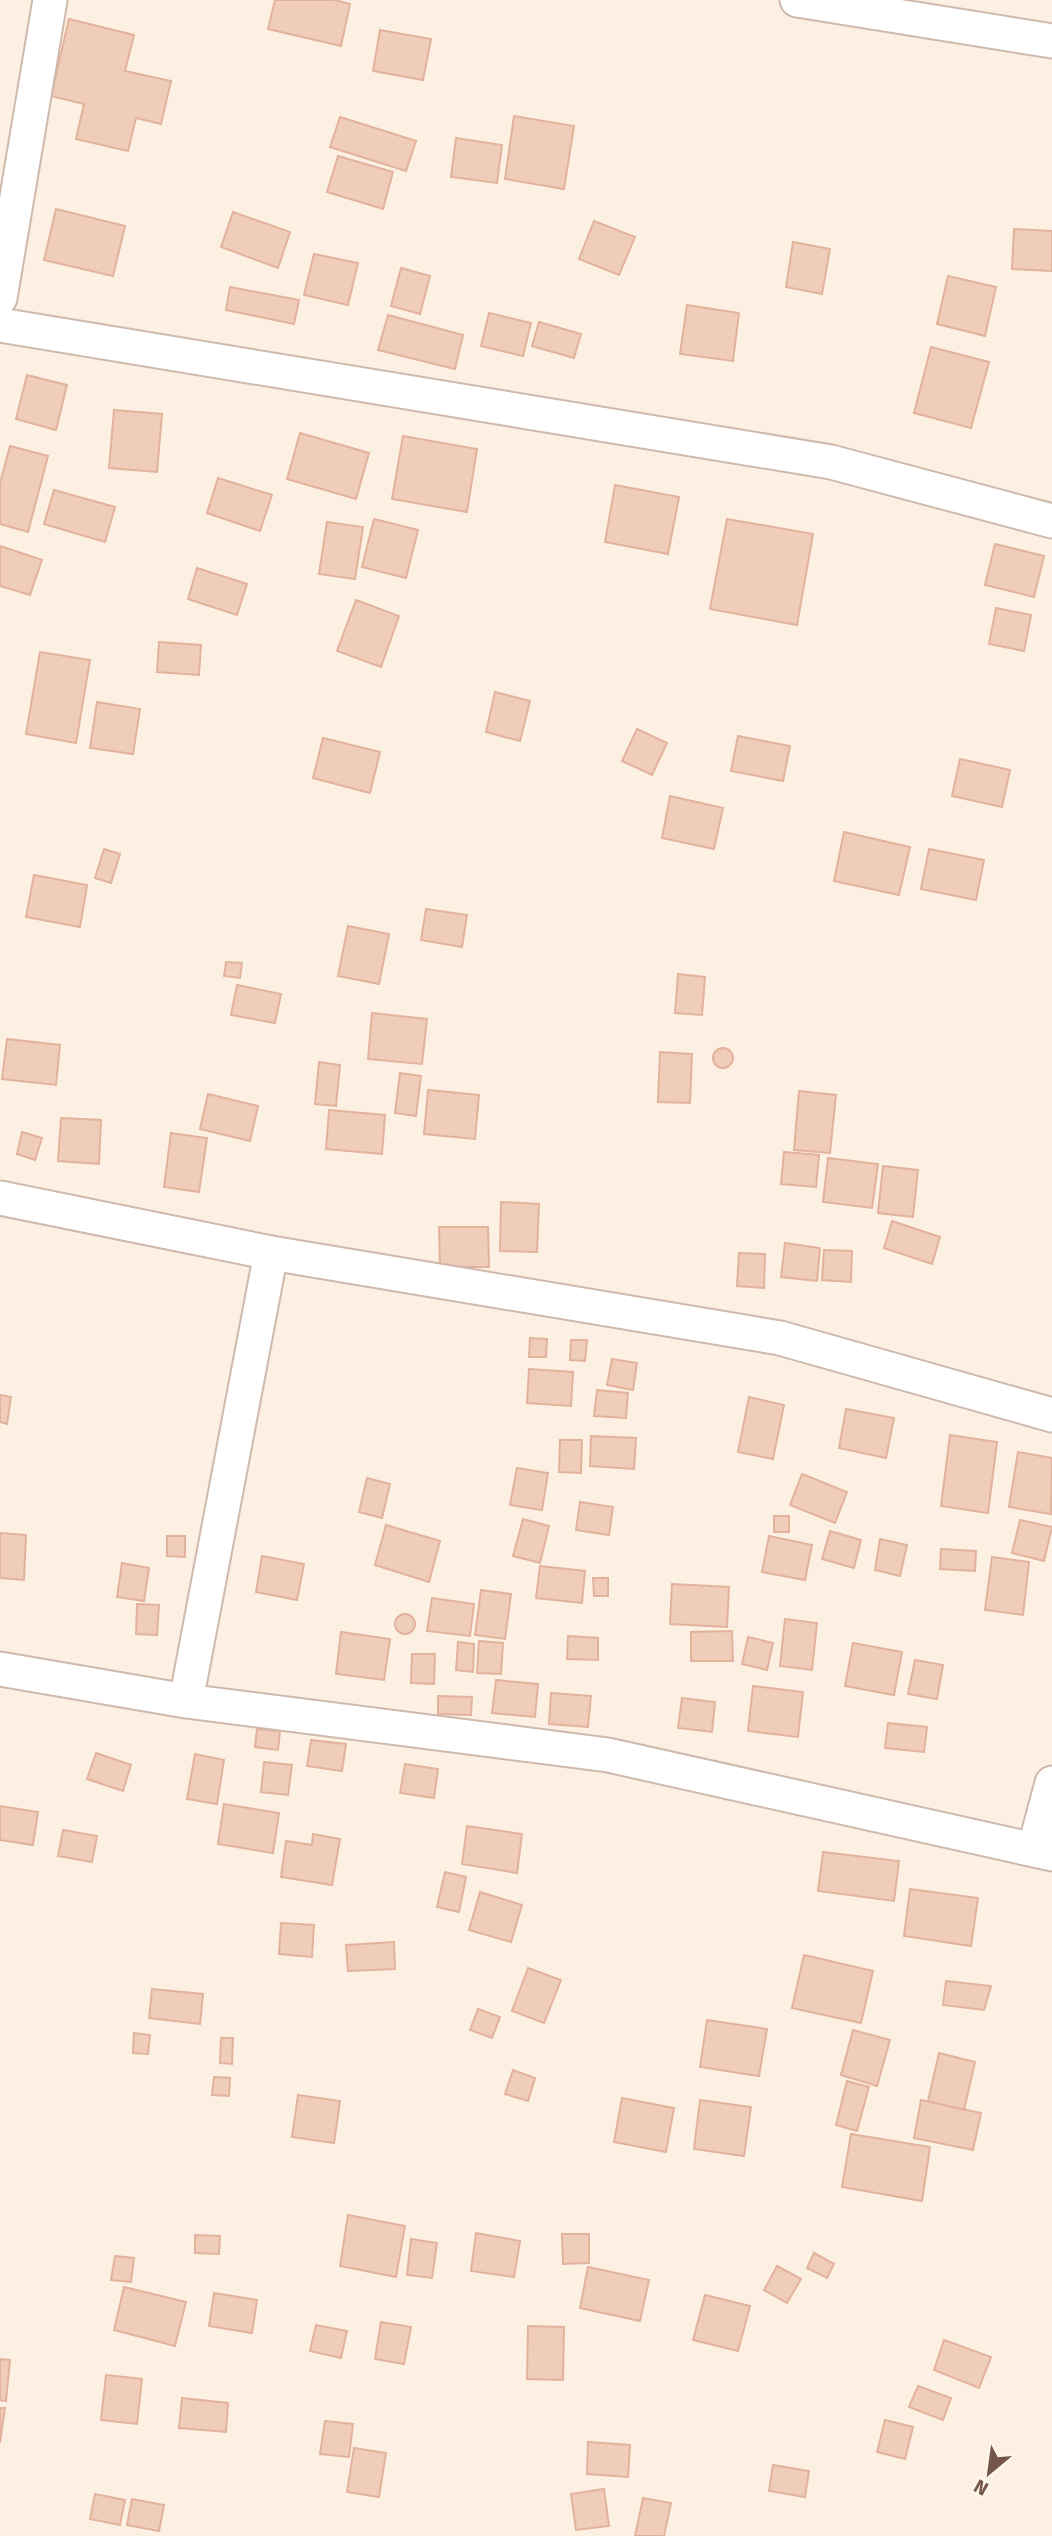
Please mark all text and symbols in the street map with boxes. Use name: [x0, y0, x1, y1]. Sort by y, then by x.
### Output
north arrow: [954, 2438, 1024, 2508]
text: N: [970, 2474, 992, 2501]

